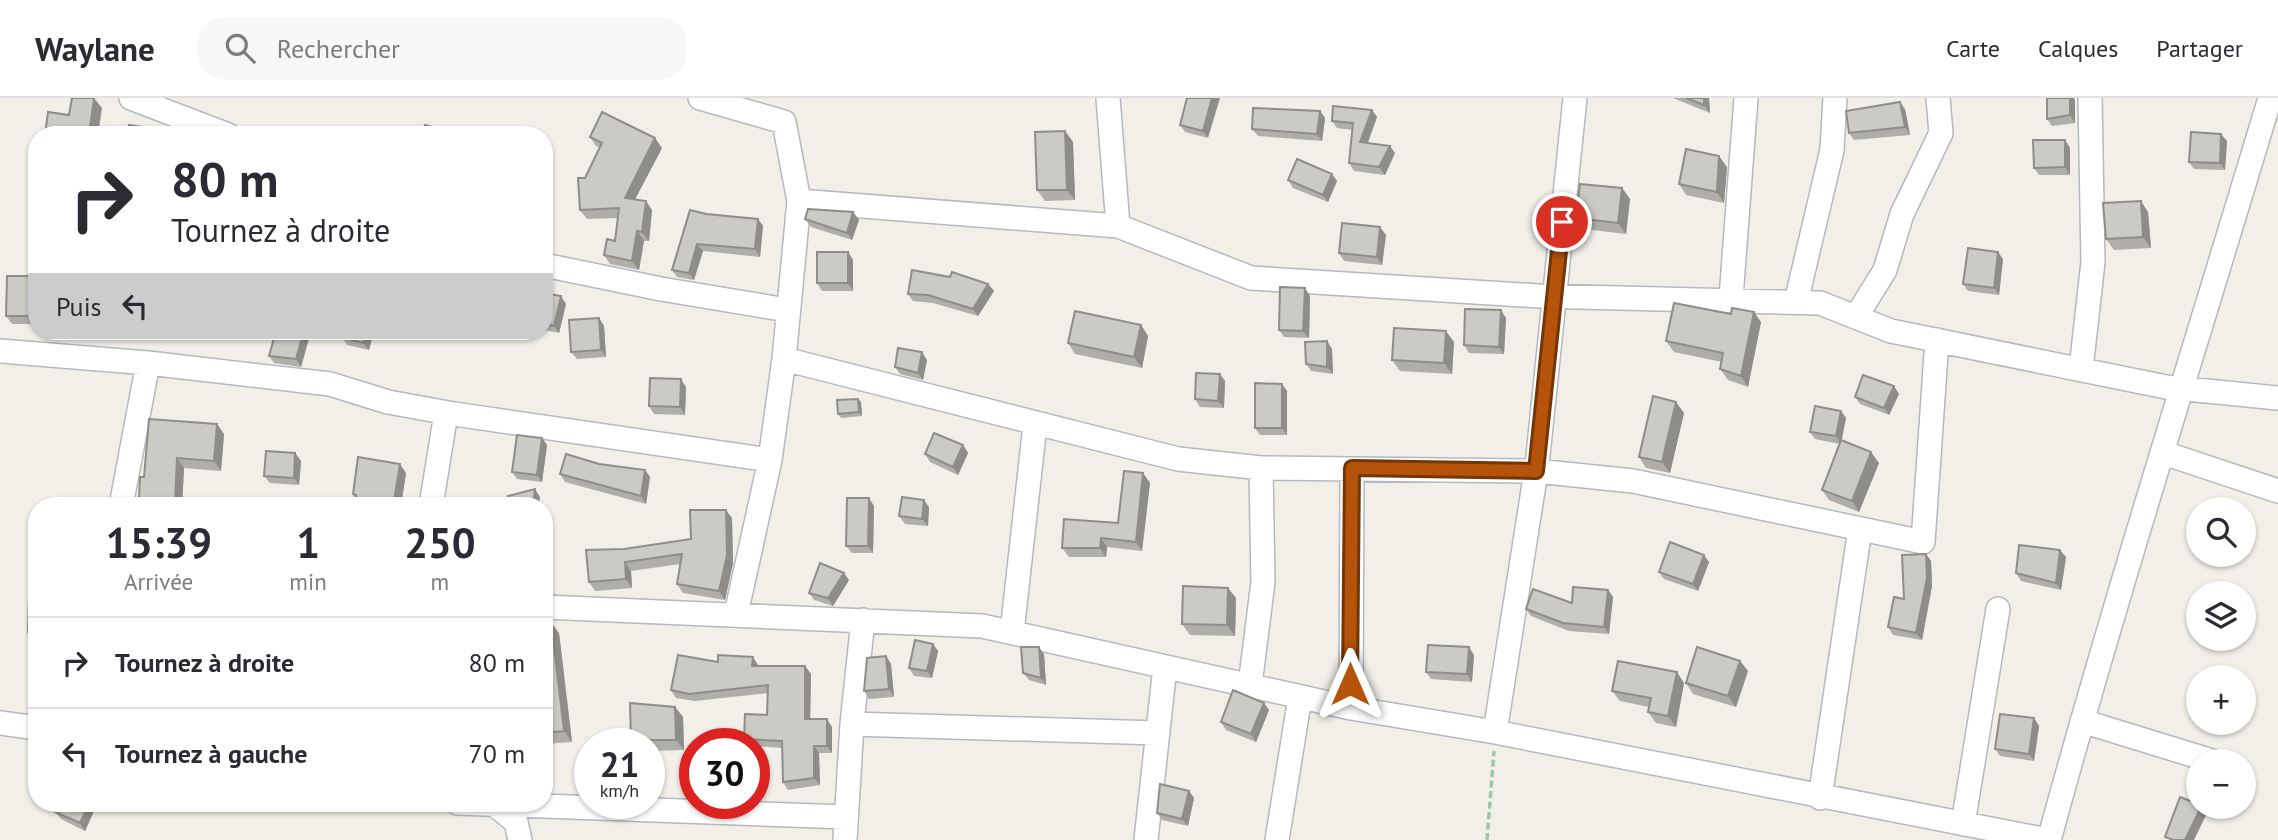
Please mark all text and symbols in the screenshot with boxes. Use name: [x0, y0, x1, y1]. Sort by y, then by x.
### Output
search box: [197, 17, 687, 80]
text: Waylane: [35, 27, 155, 70]
icon: search: [221, 29, 259, 67]
text: Rechercher: [277, 32, 400, 65]
text: Carte: [1946, 33, 2000, 64]
text: Calques: [2038, 33, 2118, 64]
text: Partager: [2156, 33, 2243, 64]
text: 80 m: [171, 147, 278, 211]
icon: right: [56, 154, 147, 245]
pin: [1532, 192, 1592, 252]
icon: arrive: [1543, 203, 1581, 241]
text: Tournez à droite: [171, 209, 390, 251]
icon: left: [116, 287, 154, 325]
text: Puis: [56, 290, 102, 323]
map controls: [2186, 497, 2256, 819]
button: search: [2186, 497, 2256, 567]
text: 15:39: [105, 515, 212, 570]
text: 1: [296, 515, 320, 570]
text: 250: [404, 515, 476, 570]
text: Arrivée: [124, 567, 193, 596]
text: min: [289, 567, 327, 596]
text: m: [431, 567, 449, 596]
button: layers: [2186, 581, 2256, 651]
icon: right: [56, 644, 94, 682]
text: Tournez à droite: [115, 646, 294, 679]
text: 80 m: [469, 646, 525, 679]
position arrow: [1313, 647, 1387, 721]
button: +: [2186, 665, 2256, 735]
speed limit sign: 30: [679, 728, 770, 819]
icon: left: [56, 735, 94, 773]
text: Tournez à gauche: [115, 737, 307, 770]
text: 70 m: [469, 737, 525, 770]
text: 21: [600, 741, 639, 787]
button: −: [2186, 749, 2256, 819]
text: km/h: [600, 779, 639, 802]

